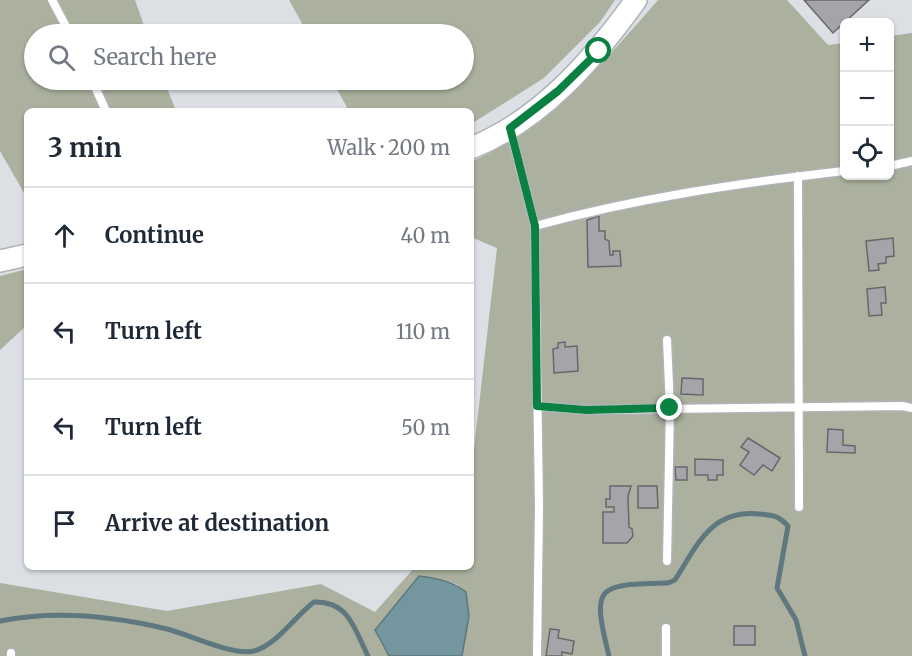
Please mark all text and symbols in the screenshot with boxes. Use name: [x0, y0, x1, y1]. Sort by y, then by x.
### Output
map controls: [840, 18, 894, 180]
button: +: [840, 18, 894, 72]
search box: [24, 24, 474, 90]
route start: [585, 37, 611, 63]
icon: search: [45, 41, 78, 74]
text: Search here: [93, 43, 216, 71]
button: −: [840, 72, 894, 126]
button: locate: [840, 126, 894, 180]
text: 3 min: [48, 131, 122, 164]
text: Walk · 200 m: [327, 135, 450, 160]
icon: ahead: [48, 219, 81, 252]
text: Continue: [105, 221, 204, 249]
text: 40 m: [400, 223, 450, 248]
icon: left: [48, 315, 81, 348]
text: Turn left: [105, 317, 202, 345]
text: 110 m: [396, 319, 450, 344]
route end: [656, 394, 682, 420]
icon: left: [48, 411, 81, 444]
text: Turn left: [105, 413, 202, 441]
text: 50 m: [401, 415, 450, 440]
icon: arrive: [48, 507, 81, 540]
text: Arrive at destination: [105, 509, 329, 537]

